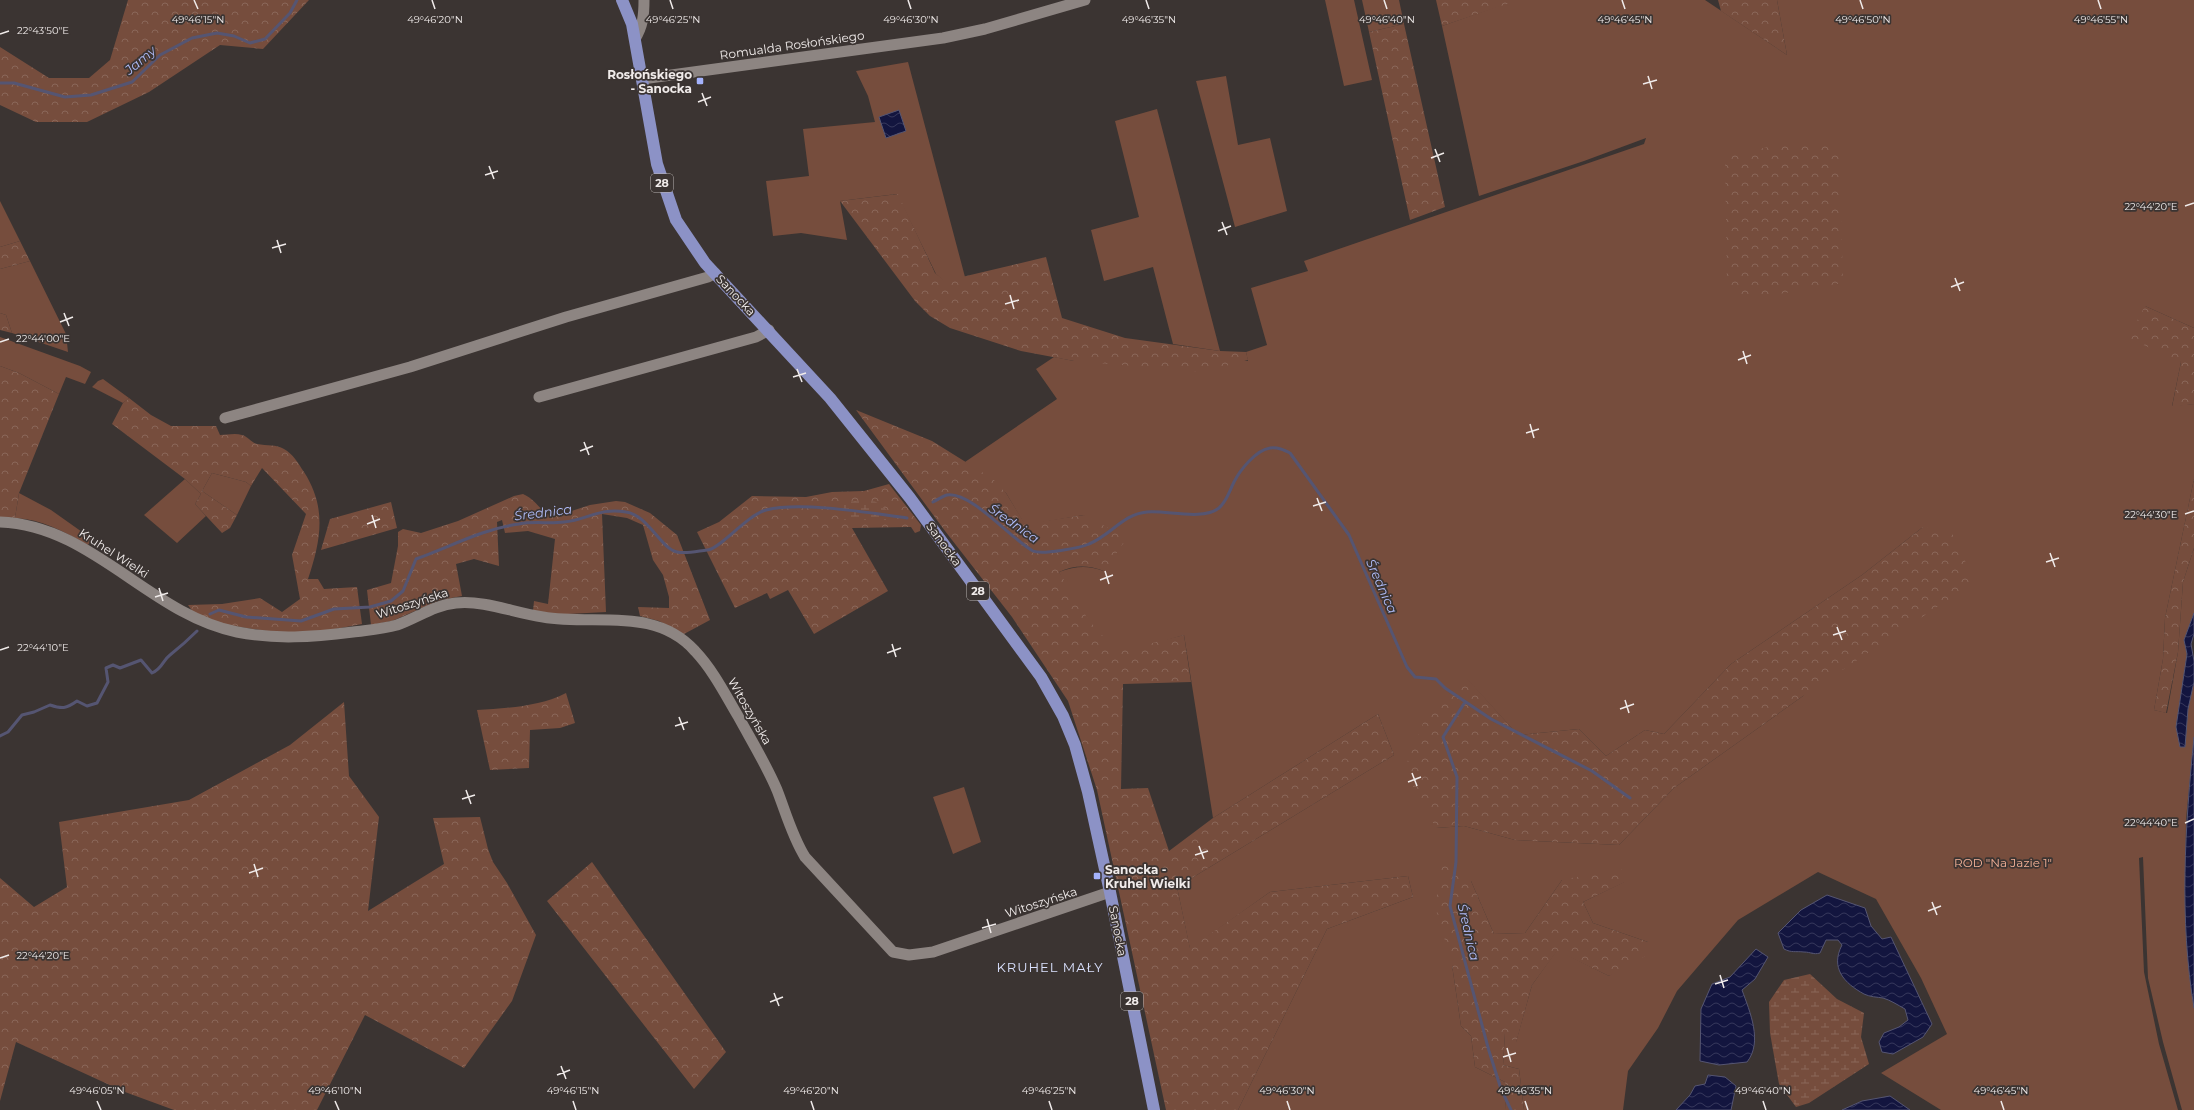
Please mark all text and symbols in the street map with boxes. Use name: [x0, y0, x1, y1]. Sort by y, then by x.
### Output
text: 49°46'15"N: [172, 13, 224, 26]
text: 49°46'20"N: [407, 13, 463, 26]
text: 49°46'25"N: [646, 13, 700, 26]
text: 49°46'30"N: [883, 13, 939, 26]
text: 49°46'35"N: [1122, 13, 1176, 26]
text: 49°46'40"N: [1359, 13, 1415, 26]
text: 49°46'45"N: [1598, 13, 1652, 26]
text: 49°46'50"N: [1835, 13, 1891, 26]
text: 49°46'55"N: [2074, 13, 2128, 26]
text: 22°43'50"E: [17, 24, 69, 37]
street label: Romualda Rosłońskiego: [719, 27, 865, 63]
water label: Jamy: [120, 42, 160, 78]
place label: Rosłońskiego - Sanocka: [607, 67, 692, 96]
marker: Rosłońskiego - Sanocka: [695, 76, 705, 86]
road number: 28: [651, 174, 673, 192]
text: 22°44'20"E: [2124, 200, 2178, 213]
street label: Sanocka: [713, 271, 759, 319]
text: 22°44'00"E: [16, 332, 70, 345]
water label: Średnica: [986, 500, 1042, 546]
water label: Średnica: [513, 501, 573, 523]
text: 22°44'30"E: [2124, 508, 2178, 521]
street label: Sanocka: [923, 519, 965, 569]
street label: Kruhel Wielki: [76, 525, 152, 581]
water label: Średnica: [1363, 556, 1401, 616]
road number: 28: [967, 582, 989, 600]
street label: Witoszyńska: [374, 584, 450, 622]
text: 22°44'10"E: [17, 641, 69, 654]
street label: Witoszyńska: [725, 675, 775, 747]
text: 22°44'40"E: [2124, 816, 2178, 829]
park label: ROD "Na Jazie 1": [1954, 855, 2052, 870]
place label: Sanocka - Kruhel Wielki: [1105, 862, 1190, 891]
marker: Sanocka - Kruhel Wielki: [1092, 871, 1102, 881]
street label: Witoszyńska: [1003, 883, 1079, 921]
water label: Średnica: [1455, 902, 1483, 962]
street label: Sanocka: [1106, 905, 1130, 957]
text: 22°44'20"E: [16, 949, 70, 962]
district label: KRUHEL MAŁY: [996, 959, 1104, 975]
road number: 28: [1121, 992, 1143, 1010]
text: 49°46'05"N: [69, 1084, 125, 1097]
text: 49°46'10"N: [308, 1084, 362, 1097]
text: 49°46'15"N: [547, 1084, 599, 1097]
text: 49°46'20"N: [783, 1084, 839, 1097]
text: 49°46'25"N: [1022, 1084, 1076, 1097]
text: 49°46'30"N: [1259, 1084, 1315, 1097]
text: 49°46'35"N: [1498, 1084, 1552, 1097]
text: 49°46'40"N: [1735, 1084, 1791, 1097]
text: 49°46'45"N: [1974, 1084, 2028, 1097]

